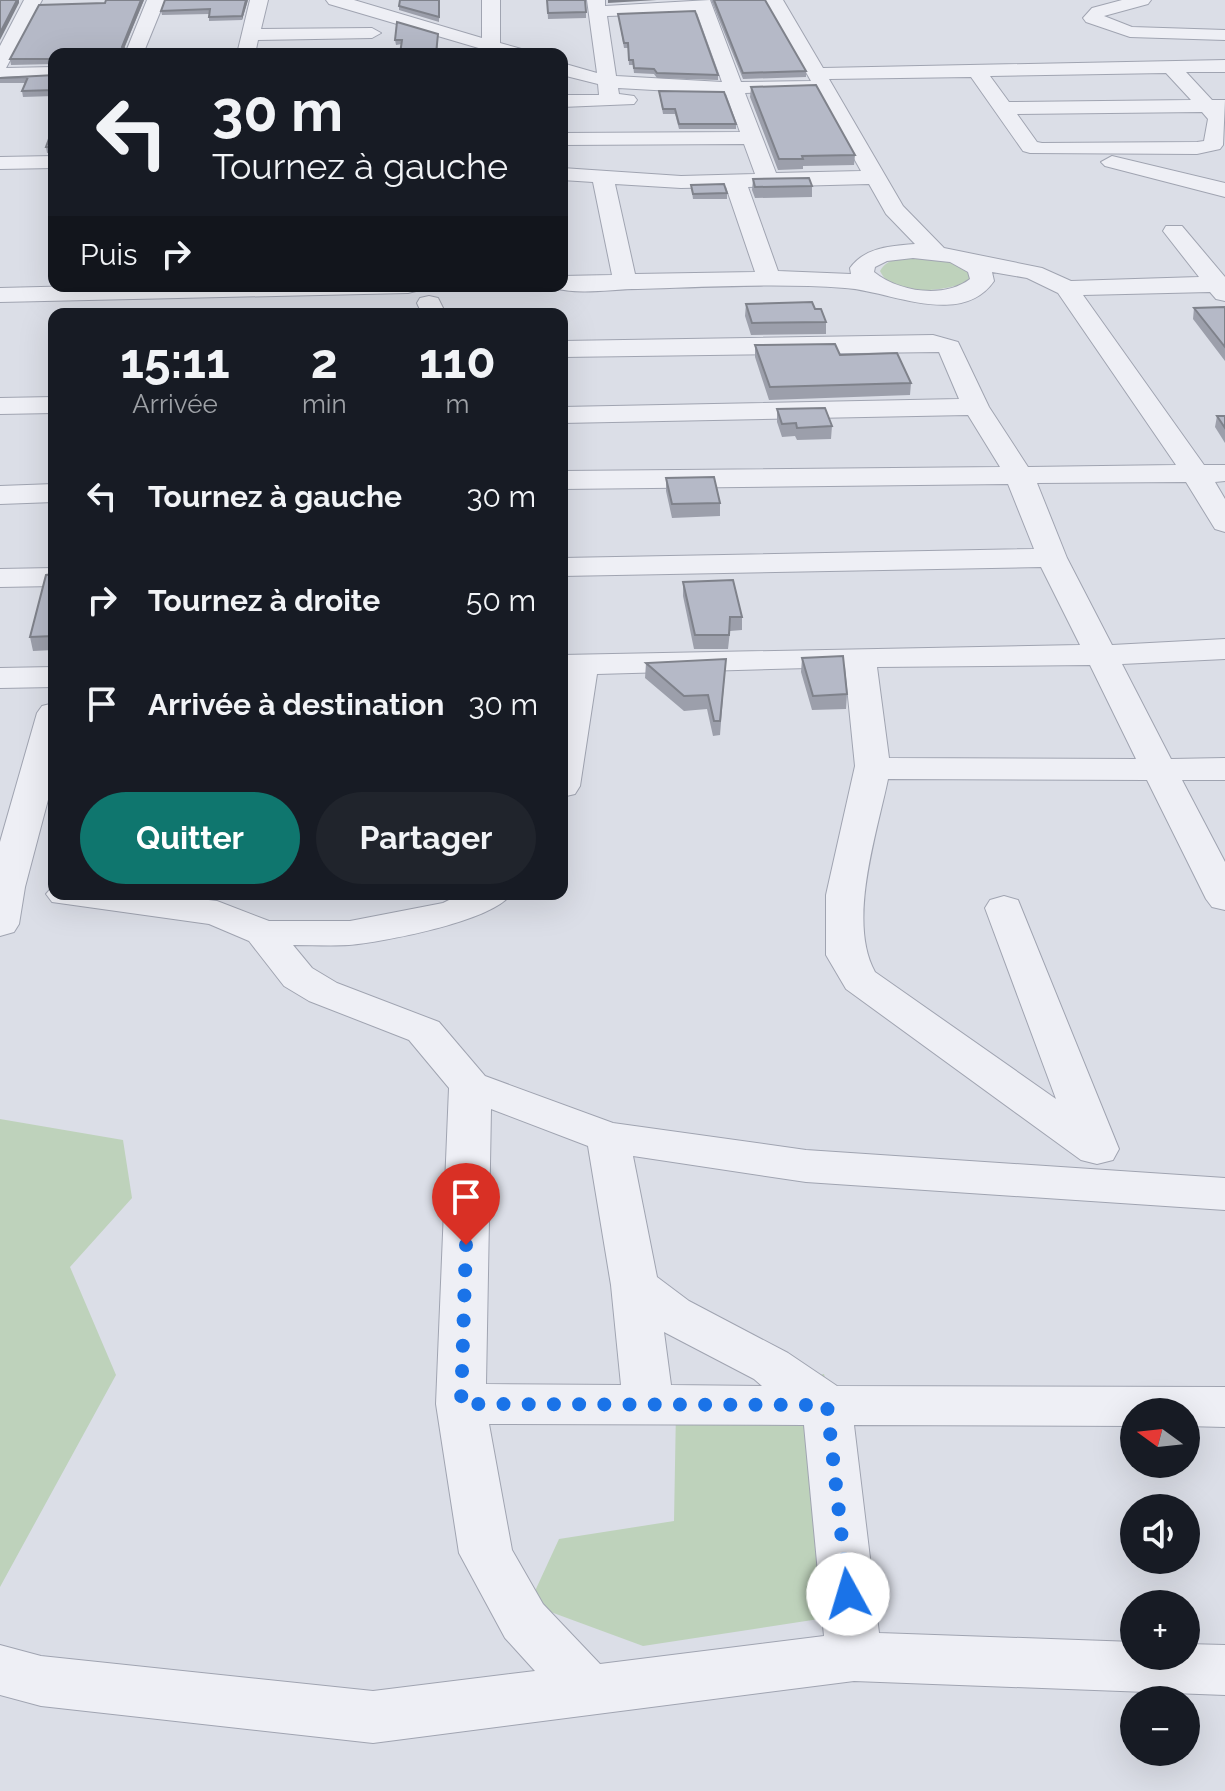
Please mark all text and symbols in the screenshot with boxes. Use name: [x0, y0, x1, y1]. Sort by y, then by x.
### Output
text: 30 m: [212, 78, 343, 144]
icon: left: [80, 80, 184, 184]
text: Tournez à gauche: [212, 145, 508, 187]
icon: right: [154, 232, 198, 276]
text: Puis: [80, 237, 138, 272]
text: 15:11: [120, 333, 230, 389]
text: 2: [311, 333, 338, 389]
text: 110: [419, 333, 496, 389]
text: Arrivée: [132, 389, 218, 419]
text: min: [302, 389, 347, 419]
text: m: [445, 389, 469, 419]
icon: left: [80, 474, 124, 518]
text: Tournez à gauche: [148, 479, 402, 514]
text: 30 m: [466, 479, 536, 514]
icon: right: [80, 578, 124, 622]
text: Tournez à droite: [148, 583, 380, 618]
text: 50 m: [466, 583, 536, 618]
icon: arrive: [80, 682, 124, 726]
text: Arrivée à destination: [148, 687, 444, 722]
text: 30 m: [468, 687, 538, 722]
button: Quitter: [80, 792, 300, 884]
button: Partager: [316, 792, 536, 884]
pin: [432, 1163, 500, 1245]
icon: arrive: [444, 1175, 488, 1219]
north arrow: [1120, 1398, 1200, 1478]
map controls: [1120, 1398, 1200, 1766]
button: sound: [1120, 1494, 1200, 1574]
position arrow: [806, 1552, 890, 1636]
button: +: [1120, 1590, 1200, 1670]
button: −: [1120, 1686, 1200, 1766]

